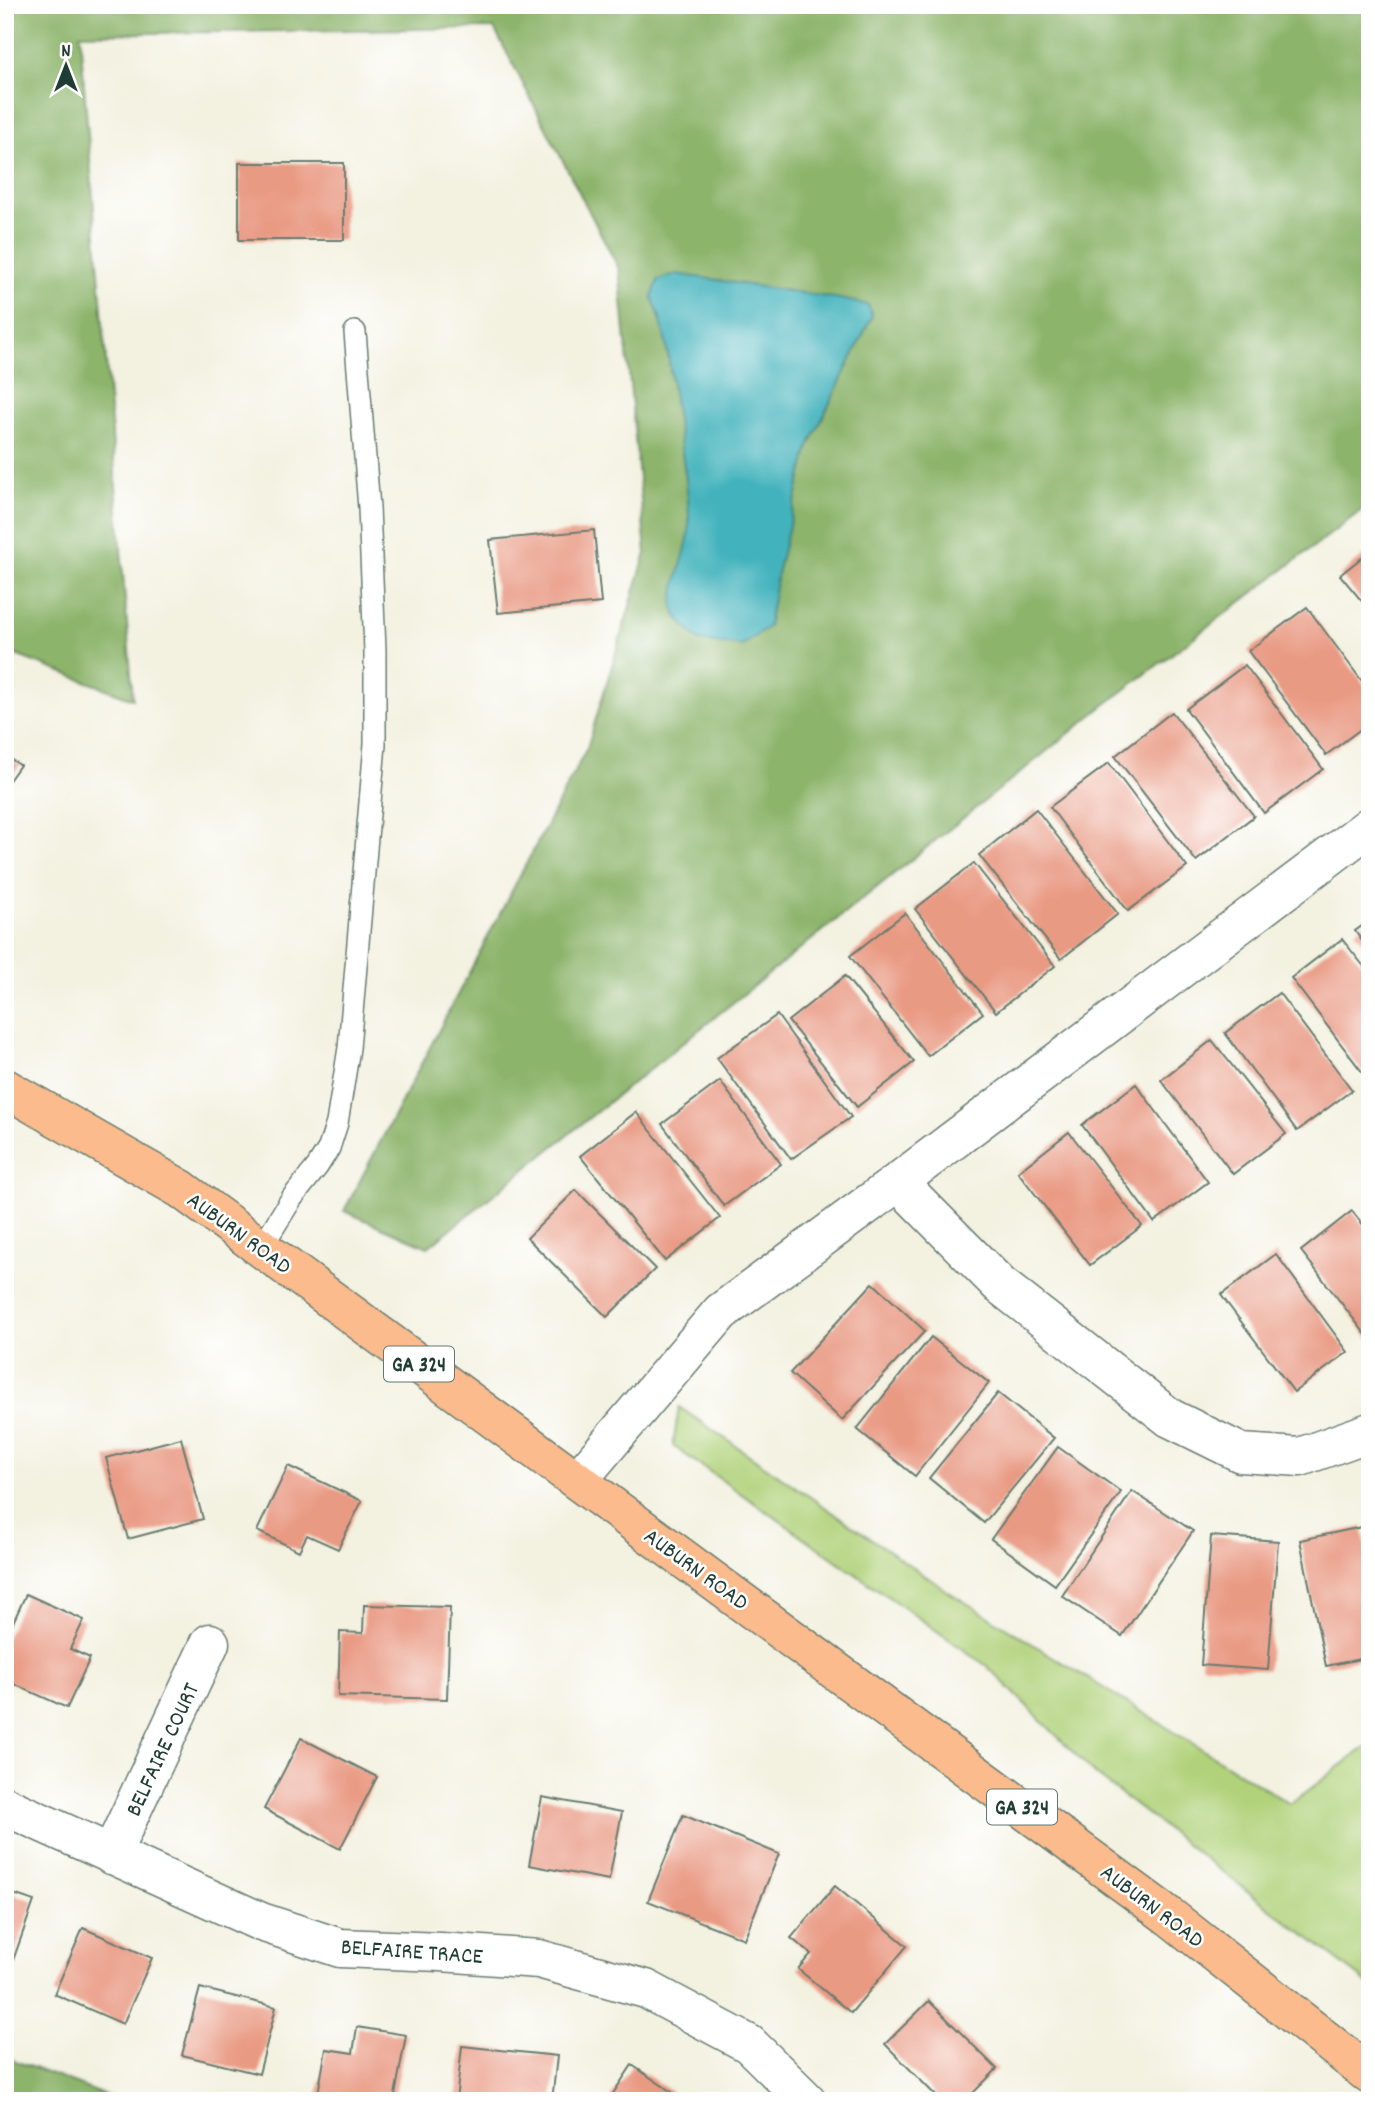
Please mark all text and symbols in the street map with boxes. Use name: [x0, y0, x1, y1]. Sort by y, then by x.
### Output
north arrow: [32, 32, 102, 102]
text: N: [61, 39, 71, 66]
street label: AUBURN ROAD: [179, 1186, 297, 1284]
road number: GA 324: [384, 1346, 454, 1382]
street label: AUBURN ROAD: [636, 1522, 754, 1620]
street label: BELFAIRE COURT: [119, 1678, 209, 1823]
road number: GA 324: [987, 1790, 1057, 1825]
street label: AUBURN ROAD: [1092, 1858, 1210, 1958]
street label: BELFAIRE TRACE: [340, 1932, 484, 1975]

